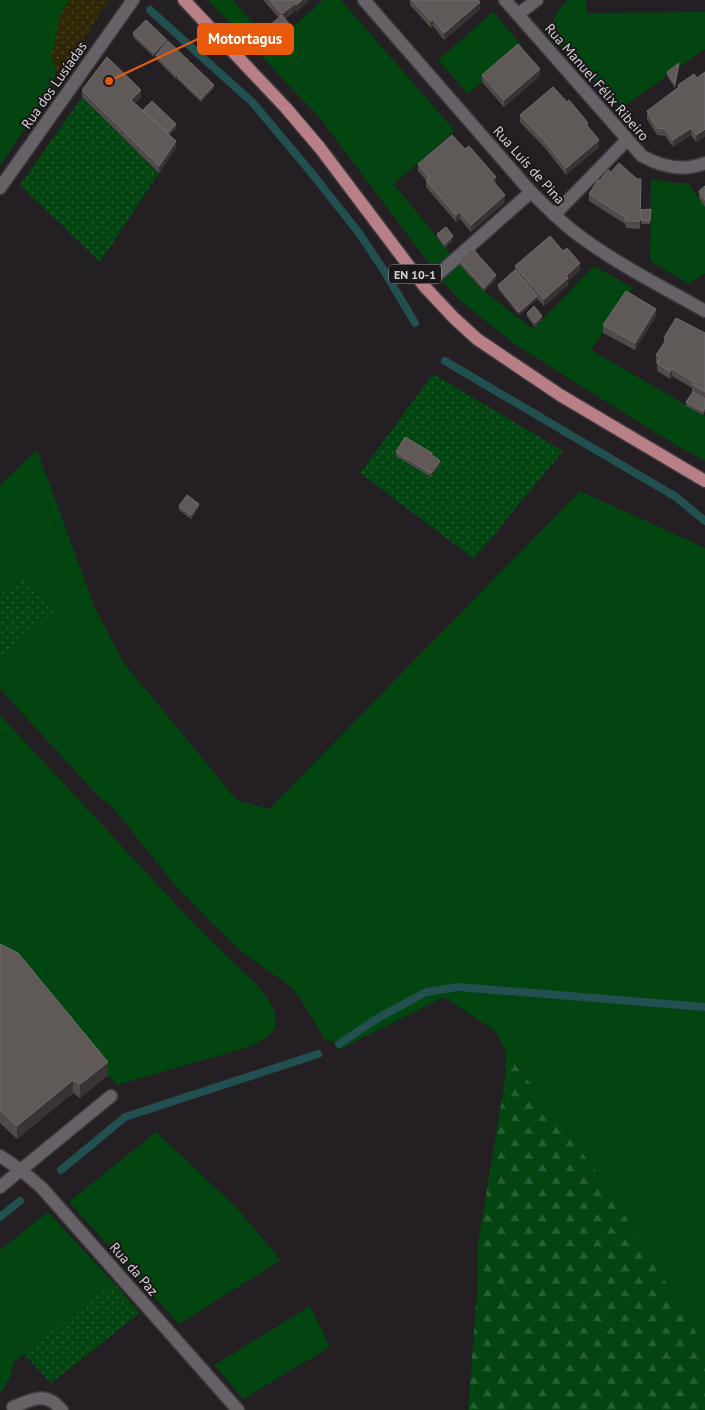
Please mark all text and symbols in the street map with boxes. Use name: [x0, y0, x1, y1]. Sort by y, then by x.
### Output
street label: Rua Manuel Félix Ribeiro: [541, 19, 653, 145]
callout: Motortagus: [198, 24, 293, 54]
text: Motortagus: [208, 29, 282, 48]
street label: Rua dos Lusíadas: [17, 38, 91, 132]
street label: Rua Luís de Pina: [489, 122, 569, 208]
road number: EN 10-1: [389, 264, 441, 284]
street label: Rua da Paz: [106, 1239, 162, 1299]

